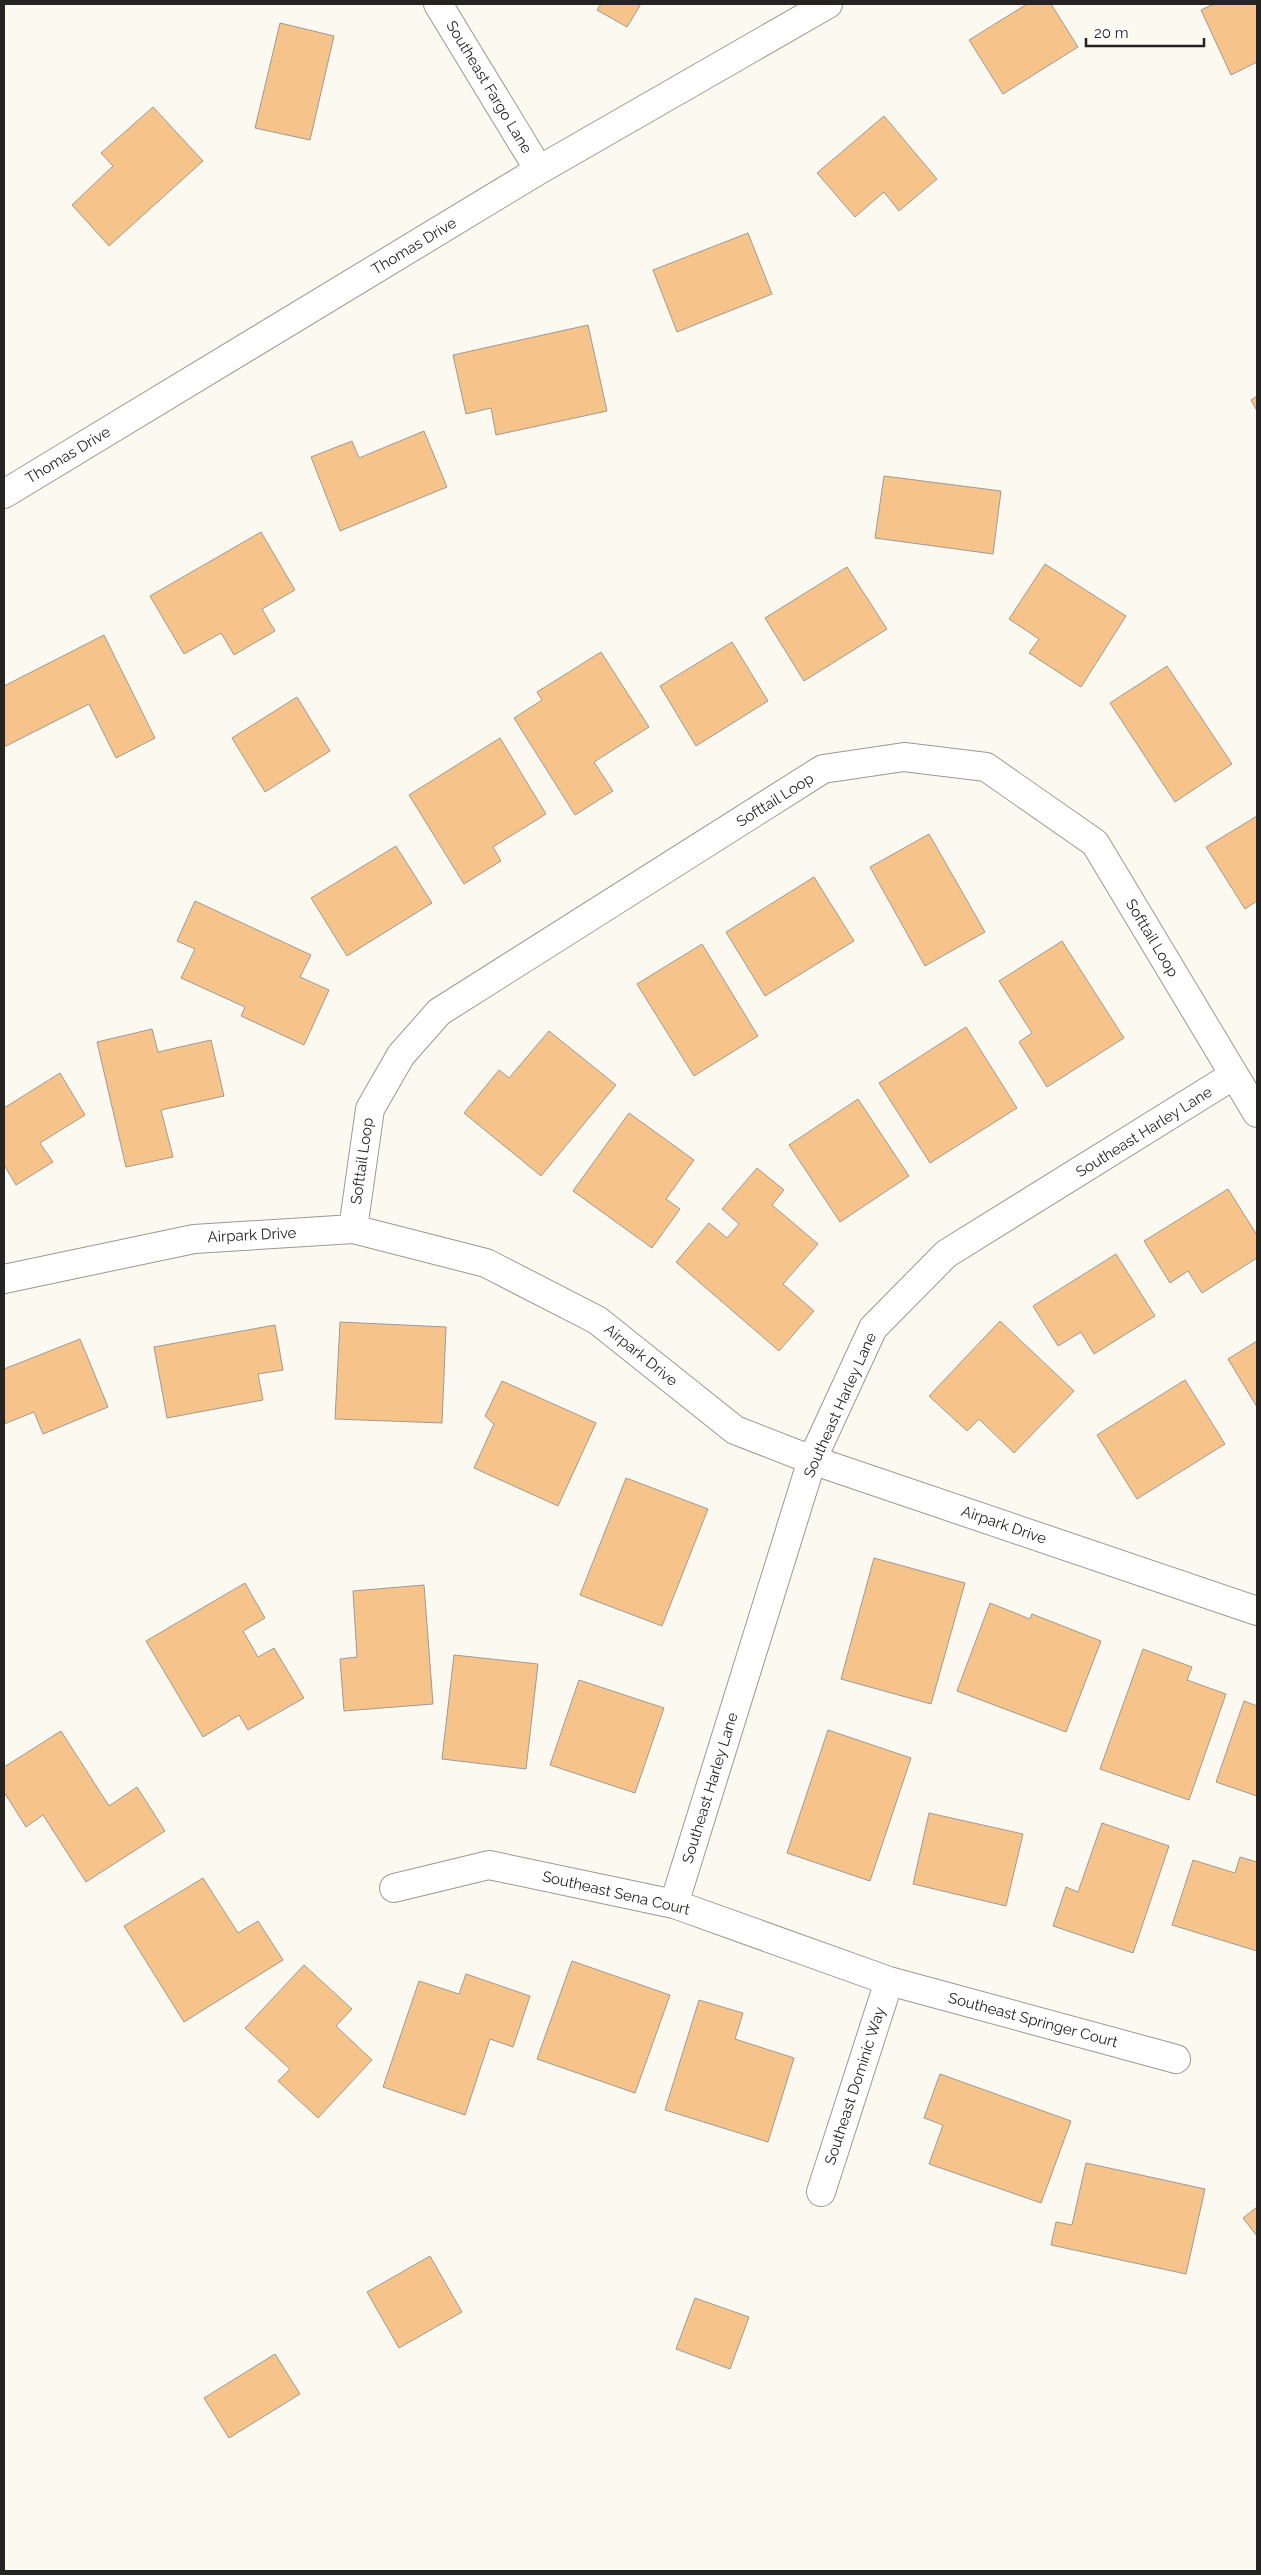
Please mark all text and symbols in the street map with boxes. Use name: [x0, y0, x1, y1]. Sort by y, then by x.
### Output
scale bar: [1086, 15, 1204, 47]
street label: Southeast Fargo Lane: [442, 17, 536, 157]
text: 20 m: [1094, 24, 1129, 42]
street label: Thomas Drive: [368, 214, 460, 278]
street label: Thomas Drive: [22, 423, 114, 487]
street label: Softtail Loop: [733, 769, 817, 831]
street label: Softtail Loop: [1122, 896, 1182, 980]
street label: Southeast Harley Lane: [1073, 1083, 1215, 1181]
street label: Softtail Loop: [347, 1116, 377, 1206]
street label: Airpark Drive: [207, 1224, 297, 1246]
street label: Airpark Drive: [601, 1320, 681, 1390]
street label: Southeast Harley Lane: [800, 1329, 880, 1480]
street label: Airpark Drive: [959, 1502, 1049, 1548]
street label: Southeast Harley Lane: [678, 1710, 742, 1866]
street label: Southeast Sena Court: [540, 1867, 692, 1919]
street label: Southeast Springer Court: [946, 1989, 1120, 2051]
street label: Southeast Dominic Way: [821, 2005, 889, 2167]

